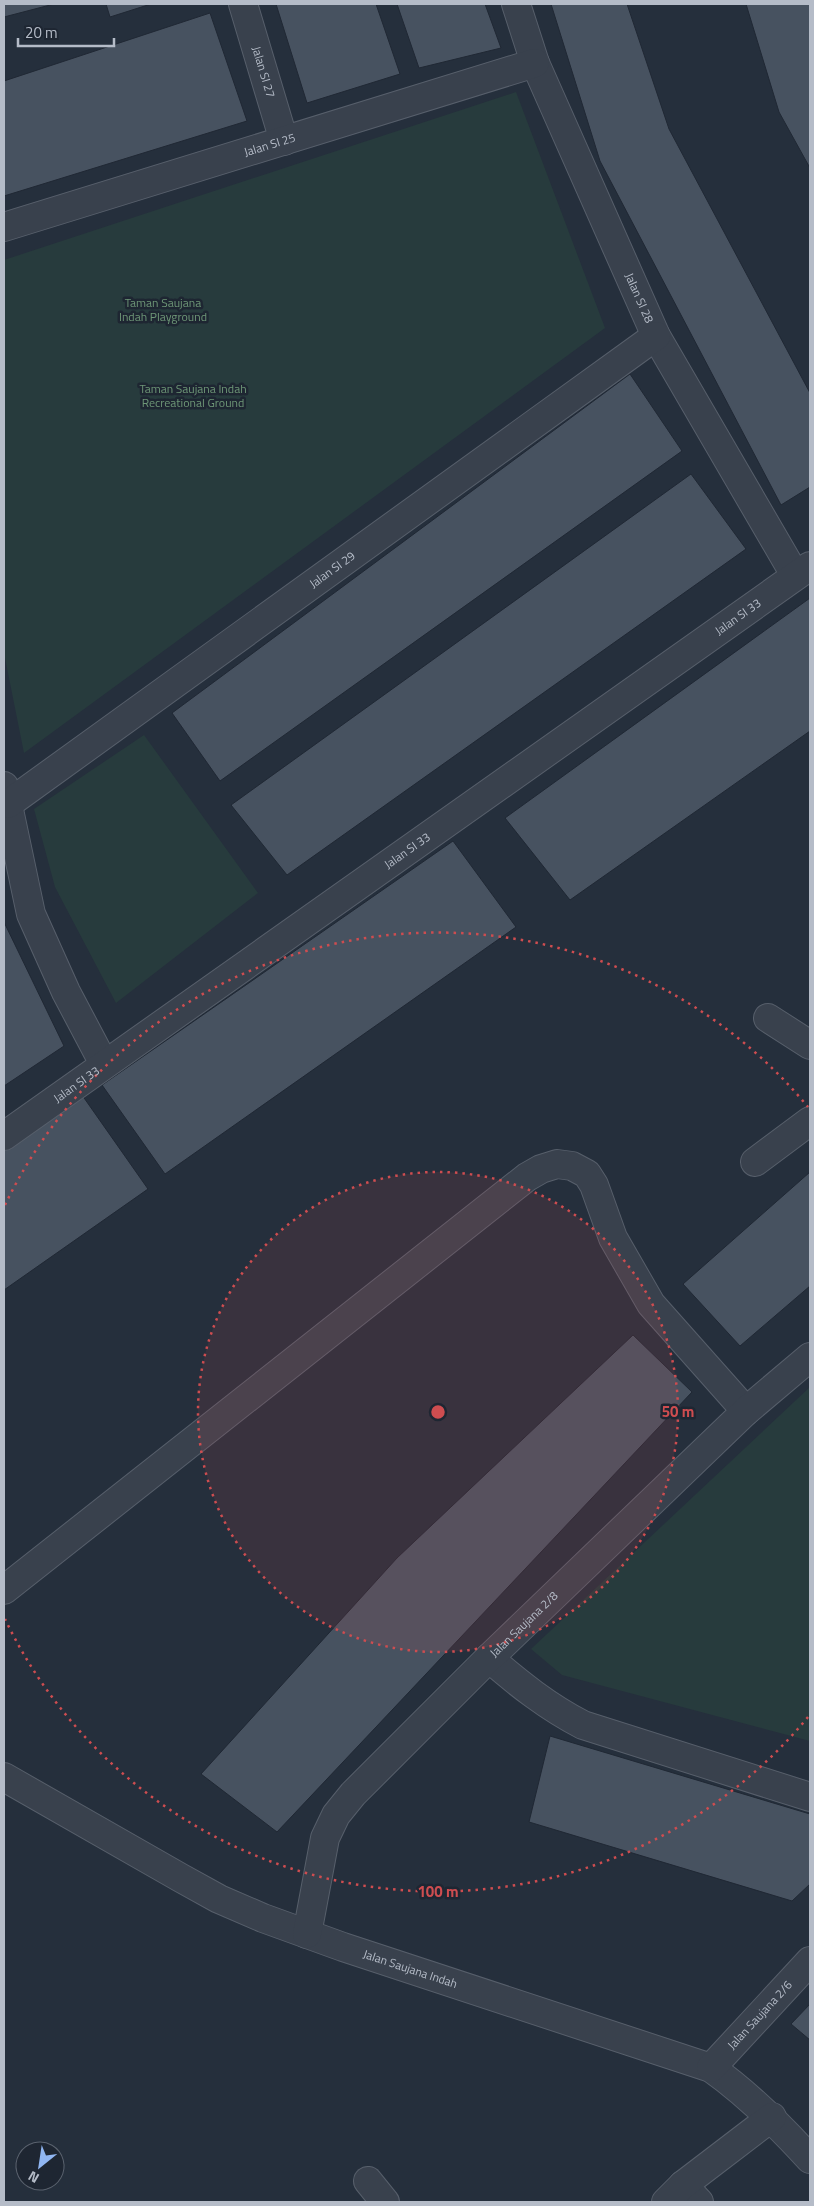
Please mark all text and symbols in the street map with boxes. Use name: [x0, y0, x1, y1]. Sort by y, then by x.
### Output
scale bar: [18, 15, 114, 47]
text: 20 m: [25, 21, 58, 44]
street label: Jalan SI 27: [247, 44, 281, 100]
street label: Jalan SI 25: [241, 128, 298, 161]
street label: Jalan SI 28: [620, 270, 659, 326]
park label: Taman Saujana Indah Playground: [119, 293, 207, 326]
park label: Taman Saujana Indah Recreational Ground: [139, 379, 247, 412]
street label: Jalan SI 29: [305, 546, 359, 593]
street label: Jalan SI 33: [711, 593, 765, 640]
street label: Jalan SI 33: [380, 827, 434, 873]
street label: Jalan SI 33: [49, 1061, 103, 1107]
text: 50 m: [662, 1400, 694, 1423]
centre of rings: [429, 1403, 447, 1421]
street label: Jalan Saujana 2/8: [485, 1586, 562, 1662]
text: 100 m: [417, 1880, 459, 1903]
street label: Jalan Saujana Indah: [361, 1944, 460, 1993]
street label: Jalan Saujana 2/6: [723, 1976, 797, 2054]
north arrow: [15, 2141, 65, 2191]
text: N: [24, 2166, 43, 2189]

